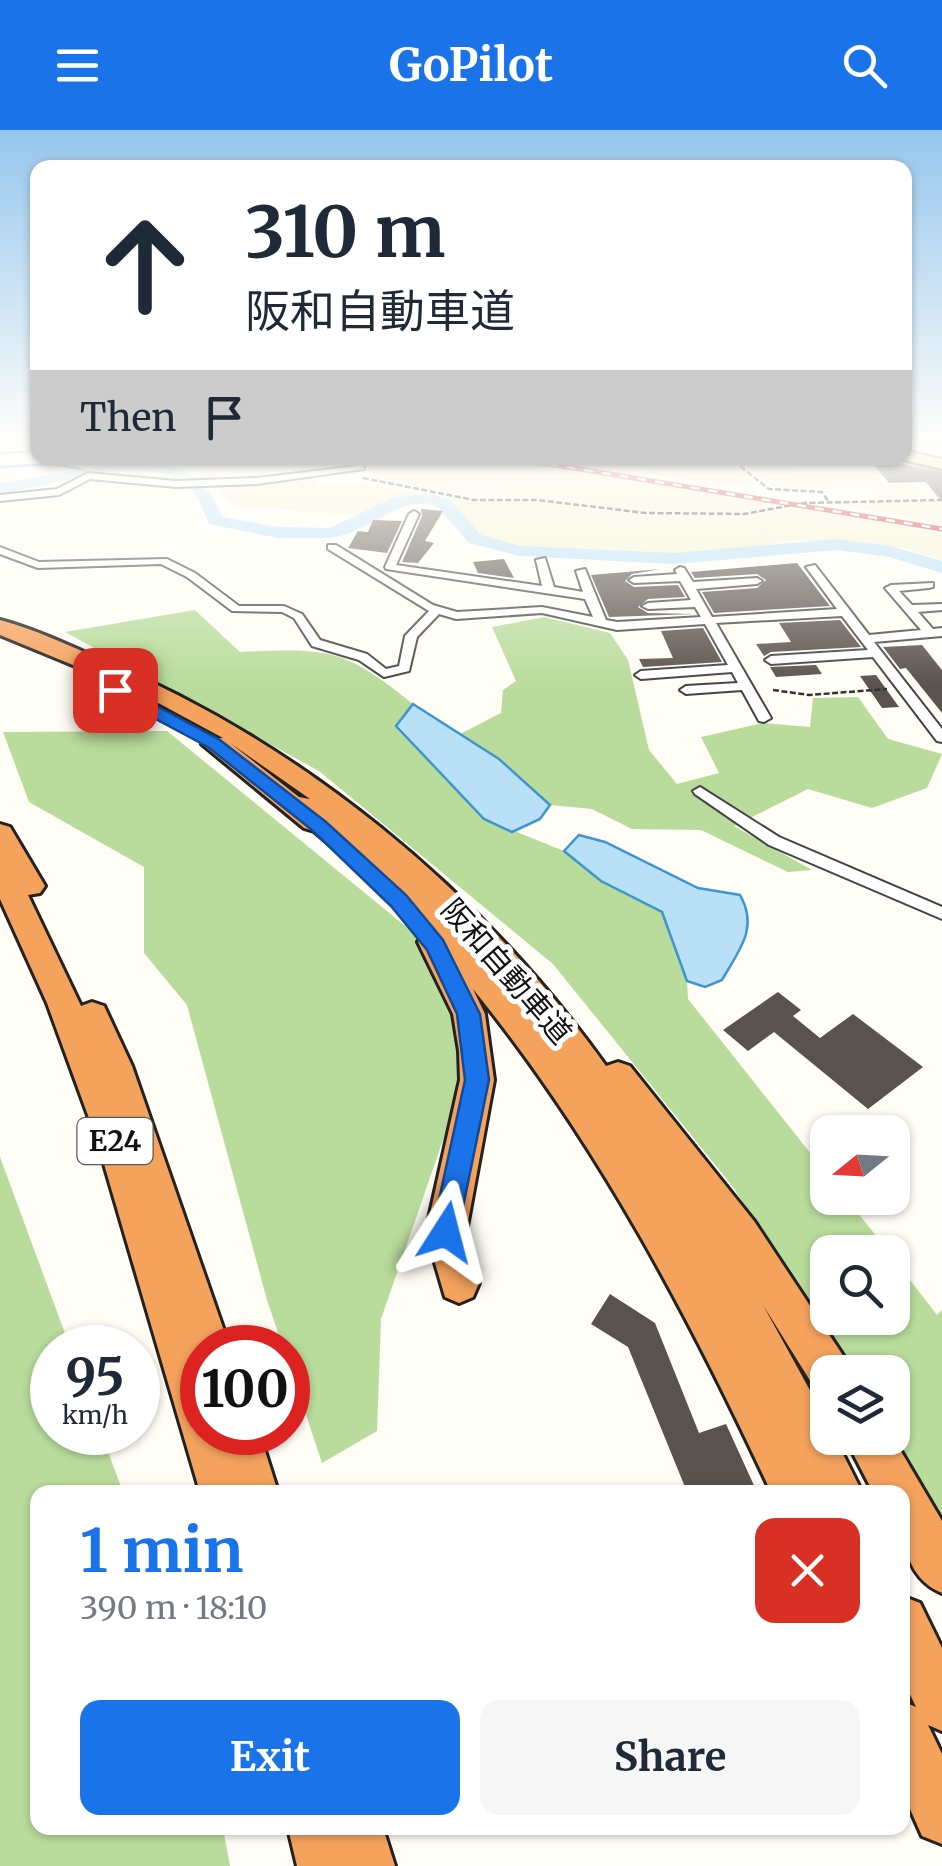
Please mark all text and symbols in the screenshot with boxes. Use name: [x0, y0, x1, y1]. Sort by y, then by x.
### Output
text: GoPilot: [389, 37, 553, 93]
icon: menu: [50, 38, 105, 93]
icon: search: [837, 38, 892, 93]
text: 310 m: [245, 188, 445, 276]
icon: ahead: [80, 200, 210, 330]
text: 阪和自動車道: [245, 283, 515, 339]
icon: arrive: [197, 390, 252, 445]
text: Then: [80, 394, 177, 441]
pin: [73, 648, 158, 733]
icon: arrive: [88, 663, 143, 718]
street label: 阪和自動車道: [434, 891, 580, 1051]
north arrow: [810, 1115, 910, 1215]
map controls: [810, 1115, 910, 1455]
road number: E24: [78, 1118, 152, 1164]
position arrow: [394, 1180, 498, 1284]
button: search: [810, 1235, 910, 1335]
speed limit sign: 100: [180, 1325, 310, 1455]
text: 95: [65, 1346, 125, 1409]
button: layers: [810, 1355, 910, 1455]
text: km/h: [62, 1399, 128, 1431]
text: 1 min: [80, 1513, 243, 1588]
button: close: [755, 1518, 860, 1623]
text: 390 m · 18:10: [80, 1588, 267, 1628]
button: Exit: [80, 1700, 460, 1815]
button: Share: [480, 1700, 860, 1815]

